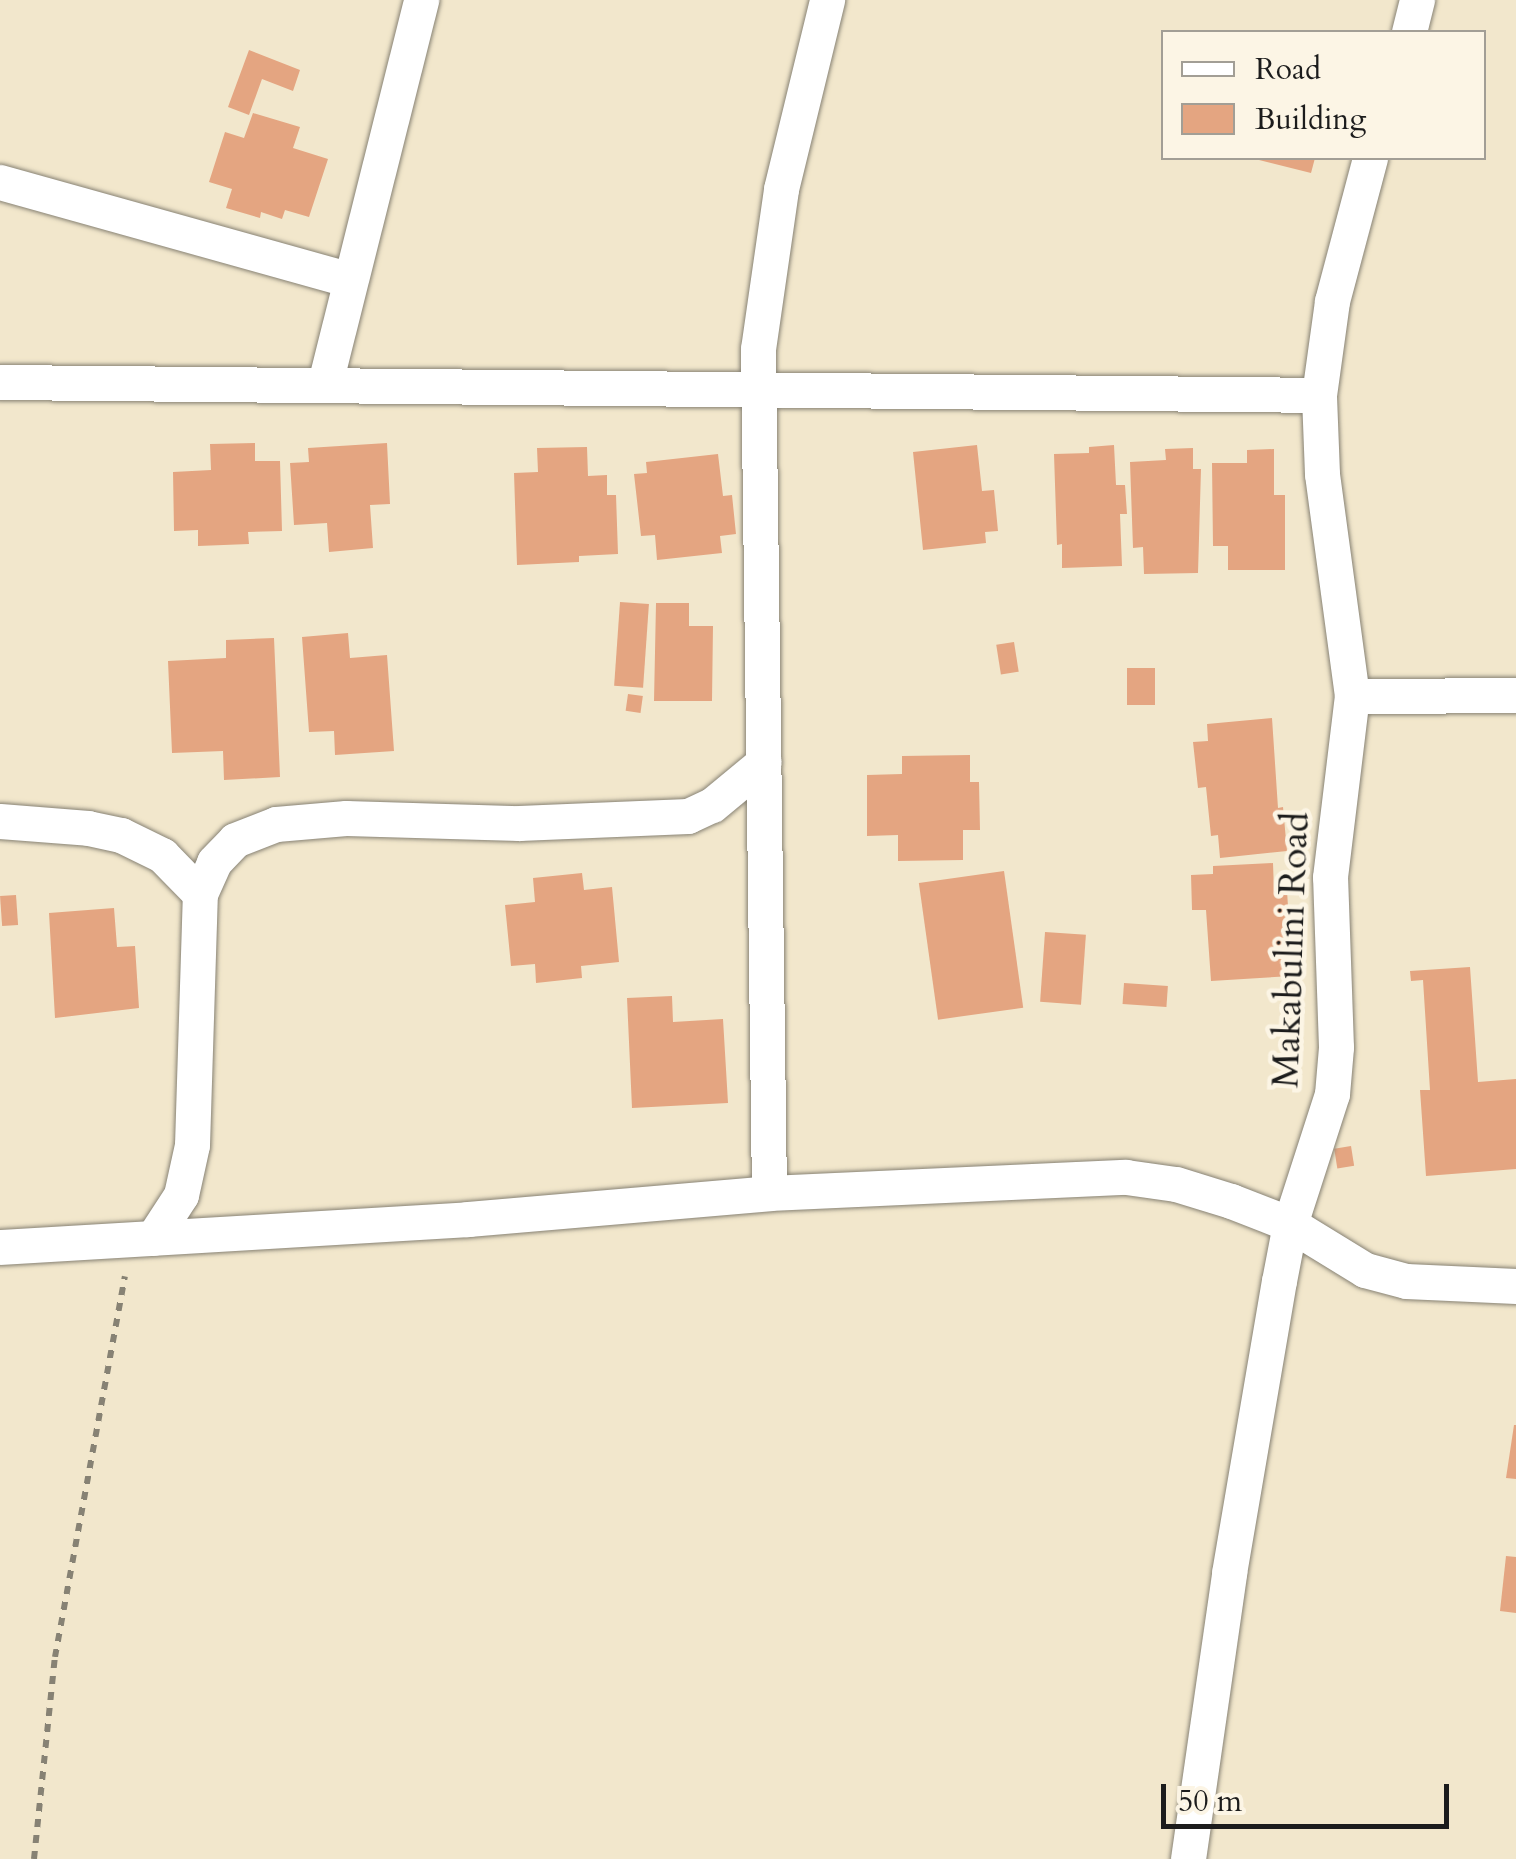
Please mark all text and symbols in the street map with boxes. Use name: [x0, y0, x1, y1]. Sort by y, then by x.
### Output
legend: [1161, 30, 1486, 160]
text: Road: [1255, 49, 1321, 90]
text: Building: [1255, 99, 1366, 140]
street label: Makabulini Road: [1263, 811, 1319, 1089]
scale bar: [1166, 1764, 1454, 1826]
text: 50 m: [1178, 1781, 1242, 1822]

